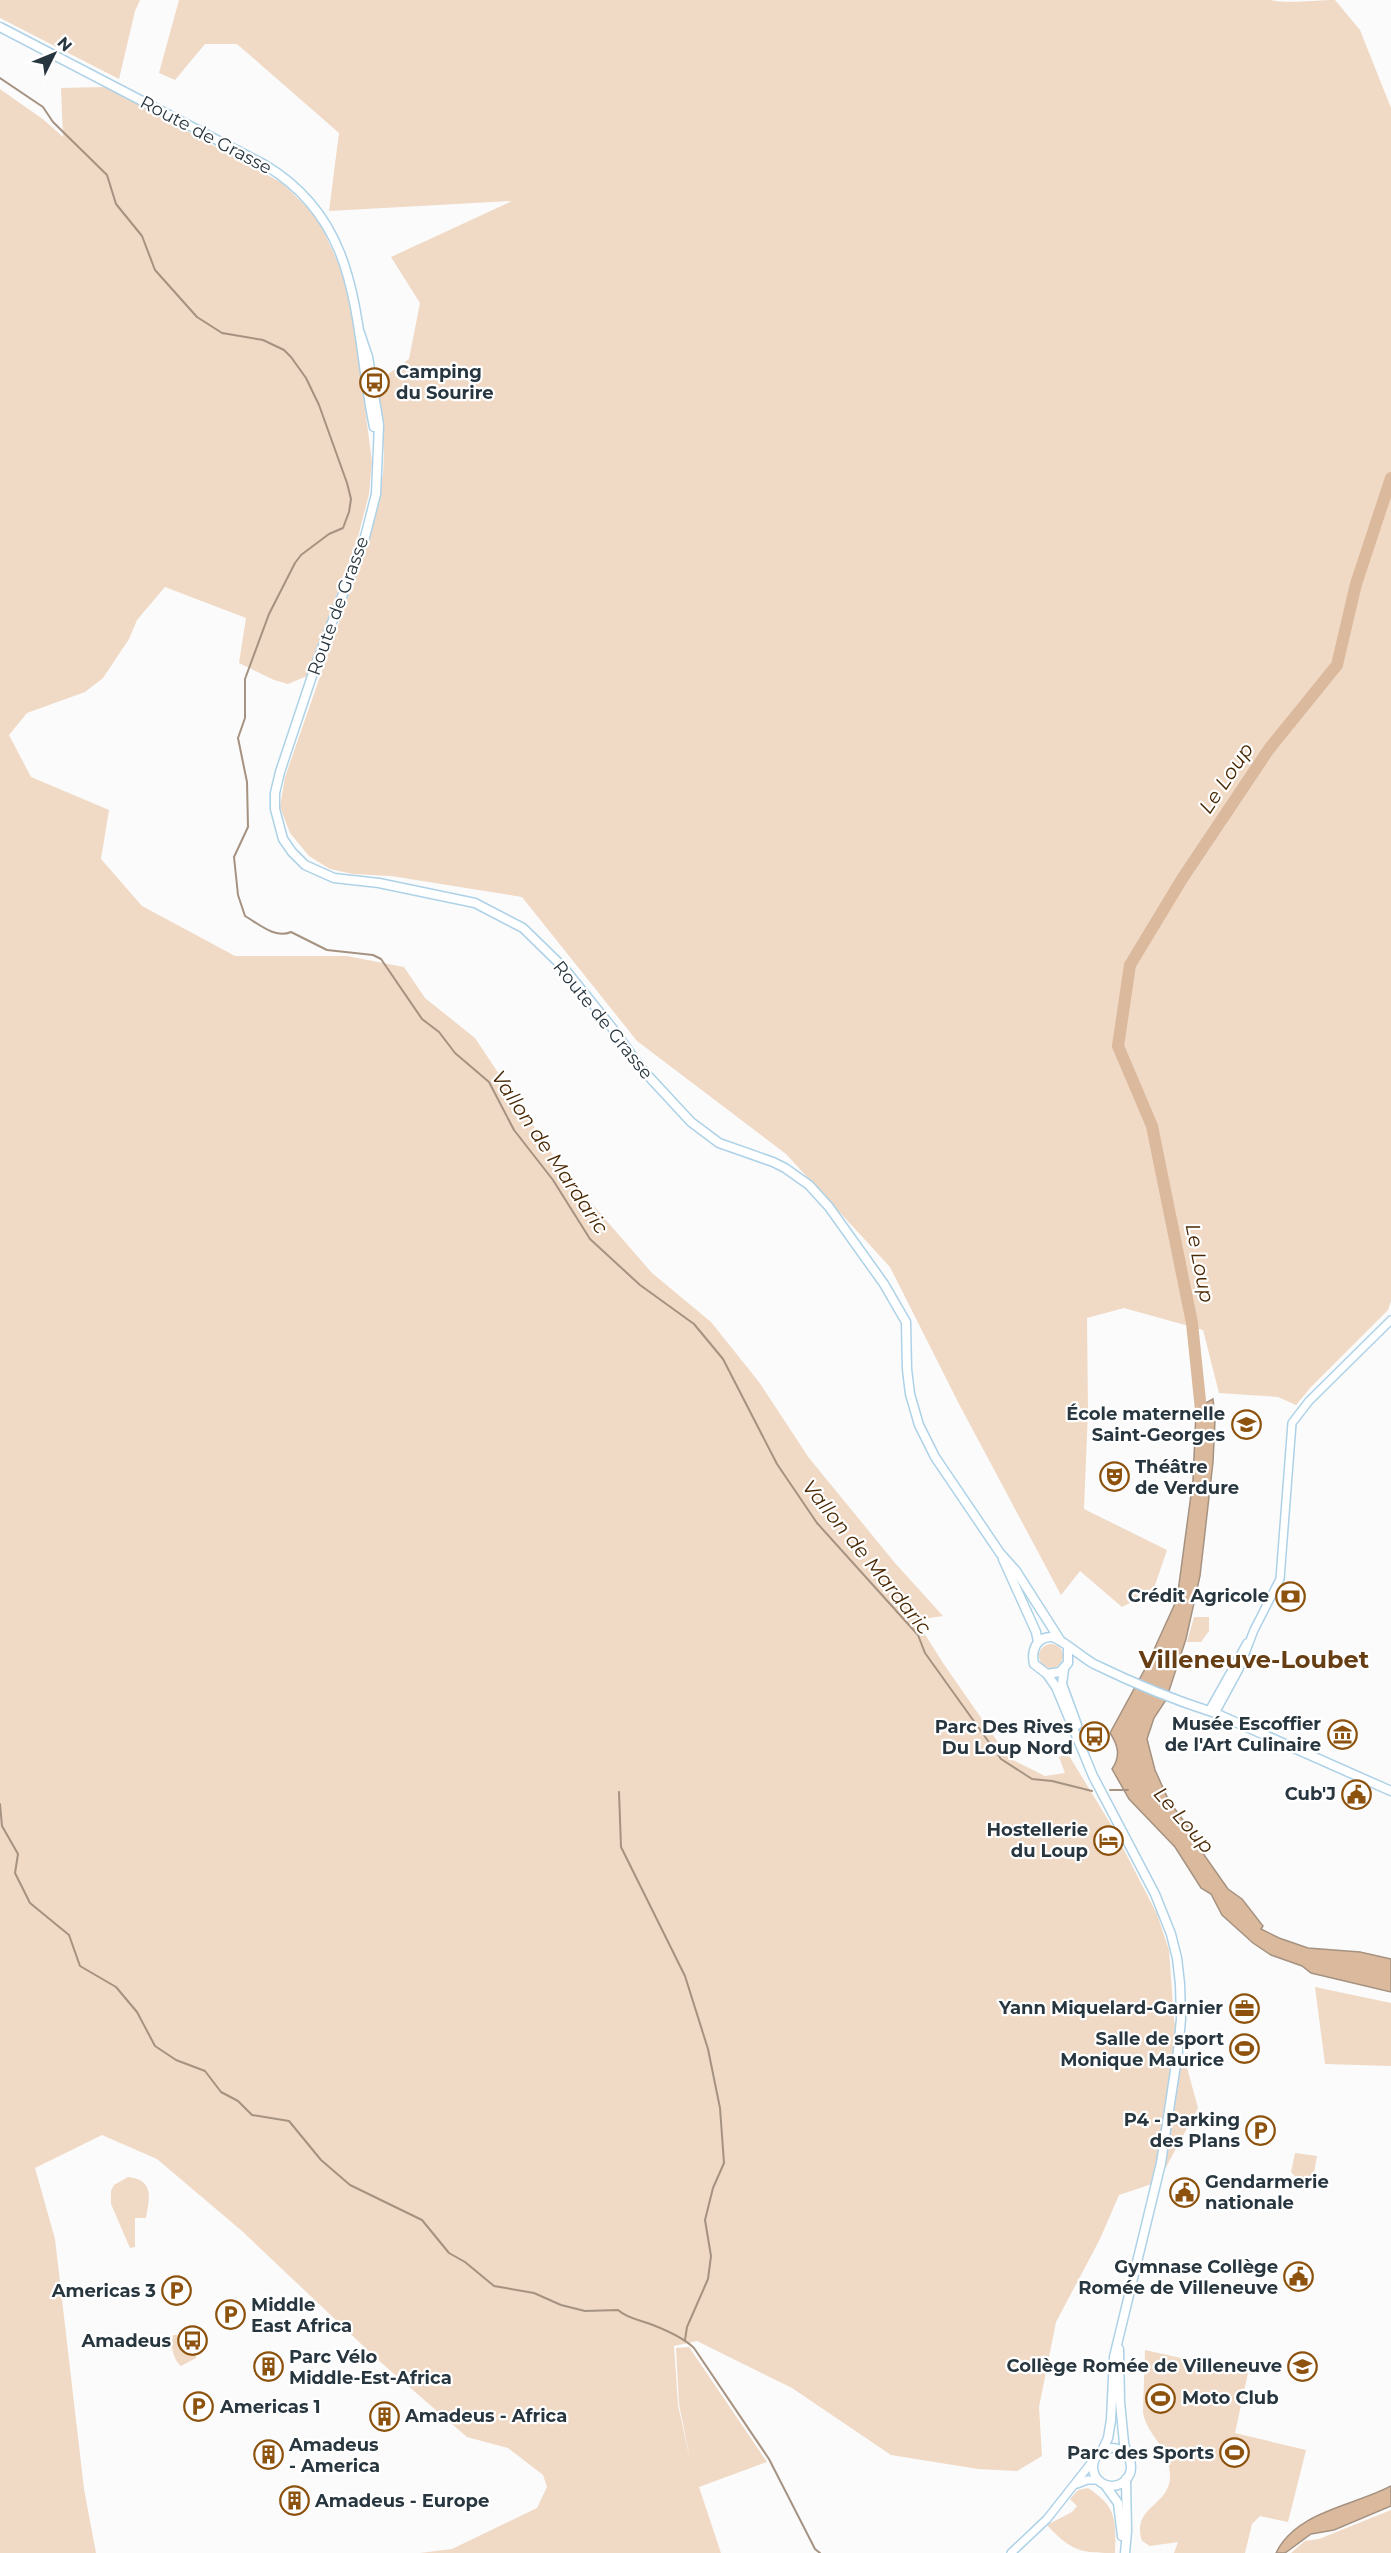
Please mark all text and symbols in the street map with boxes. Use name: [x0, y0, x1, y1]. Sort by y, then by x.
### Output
north arrow: [24, 24, 84, 84]
text: N: [53, 33, 76, 55]
street label: Route de Grasse: [136, 91, 276, 179]
place label: Camping du Sourire: [396, 361, 494, 404]
bus stop icon: Camping du Sourire: [359, 366, 391, 398]
street label: Route de Grasse: [303, 533, 373, 678]
water label: Le Loup: [1194, 738, 1258, 818]
street label: Route de Grasse: [548, 956, 658, 1084]
water label: Vallon de Mardaric: [487, 1066, 614, 1239]
water label: Le Loup: [1181, 1221, 1219, 1305]
place label: École maternelle Saint-Georges: [1066, 1403, 1225, 1446]
school or university icon: École maternelle Saint-Georges: [1230, 1408, 1262, 1440]
place label: Théâtre de Verdure: [1135, 1456, 1239, 1499]
theatre icon: Théâtre de Verdure: [1098, 1461, 1130, 1493]
water label: Vallon de Mardaric: [797, 1475, 937, 1639]
bank icon: Crédit Agricole: [1274, 1580, 1306, 1612]
place label: Crédit Agricole: [1128, 1585, 1269, 1607]
district label: Villeneuve-Loubet: [1138, 1645, 1370, 1674]
place label: Musée Escoffier de l'Art Culinaire: [1165, 1713, 1321, 1756]
place label: Parc Des Rives Du Loup Nord: [935, 1716, 1073, 1759]
museum icon: Musée Escoffier de l'Art Culinaire: [1326, 1718, 1358, 1750]
bus stop icon: Parc Des Rives Du Loup Nord: [1078, 1721, 1110, 1753]
public building icon: Cub'J: [1341, 1778, 1373, 1810]
water label: Le Loup: [1149, 1782, 1219, 1858]
place label: Cub'J: [1285, 1783, 1336, 1805]
place label: Hostellerie du Loup: [987, 1819, 1088, 1862]
hotel icon: Hostellerie du Loup: [1093, 1824, 1125, 1856]
office icon: Yann Miquelard-Garnier: [1228, 1992, 1260, 2024]
place label: Yann Miquelard-Garnier: [998, 1997, 1223, 2019]
place label: Salle de sport Monique Maurice: [1060, 2028, 1224, 2071]
sports icon: Salle de sport Monique Maurice: [1229, 2033, 1261, 2065]
place label: P4 - Parking des Plans: [1124, 2109, 1240, 2152]
parking icon: P4 - Parking des Plans: [1245, 2114, 1277, 2146]
place label: Gendarmerie nationale: [1205, 2171, 1329, 2214]
public building icon: Gendarmerie nationale: [1168, 2176, 1200, 2208]
place label: Gymnase Collège Romée de Villeneuve: [1078, 2256, 1278, 2299]
public building icon: Gymnase Collège Romée de Villeneuve: [1283, 2261, 1315, 2293]
parking icon: Americas 3: [161, 2275, 193, 2307]
place label: Americas 3: [51, 2280, 156, 2302]
place label: Middle East Africa: [251, 2294, 352, 2337]
parking icon: Middle East Africa: [214, 2299, 246, 2331]
bus stop icon: Amadeus: [176, 2325, 208, 2357]
place label: Amadeus: [80, 2330, 171, 2352]
place label: Parc Vélo Middle-Est-Africa: [289, 2346, 452, 2389]
school or university icon: Collège Romée de Villeneuve: [1287, 2350, 1319, 2382]
building icon: Parc Vélo Middle-Est-Africa: [252, 2351, 284, 2383]
place label: Collège Romée de Villeneuve: [1007, 2355, 1282, 2377]
sports icon: Moto Club: [1145, 2382, 1177, 2414]
place label: Moto Club: [1182, 2387, 1279, 2409]
parking icon: Americas 1: [183, 2391, 215, 2423]
place label: Americas 1: [219, 2396, 321, 2418]
building icon: Amadeus - Africa: [368, 2400, 400, 2432]
place label: Amadeus - Africa: [404, 2405, 567, 2427]
place label: Amadeus - America: [288, 2434, 380, 2477]
sports icon: Parc des Sports: [1219, 2437, 1251, 2469]
building icon: Amadeus - America: [252, 2439, 284, 2471]
place label: Parc des Sports: [1067, 2442, 1214, 2464]
building icon: Amadeus - Europe: [278, 2485, 310, 2517]
place label: Amadeus - Europe: [314, 2490, 489, 2512]

